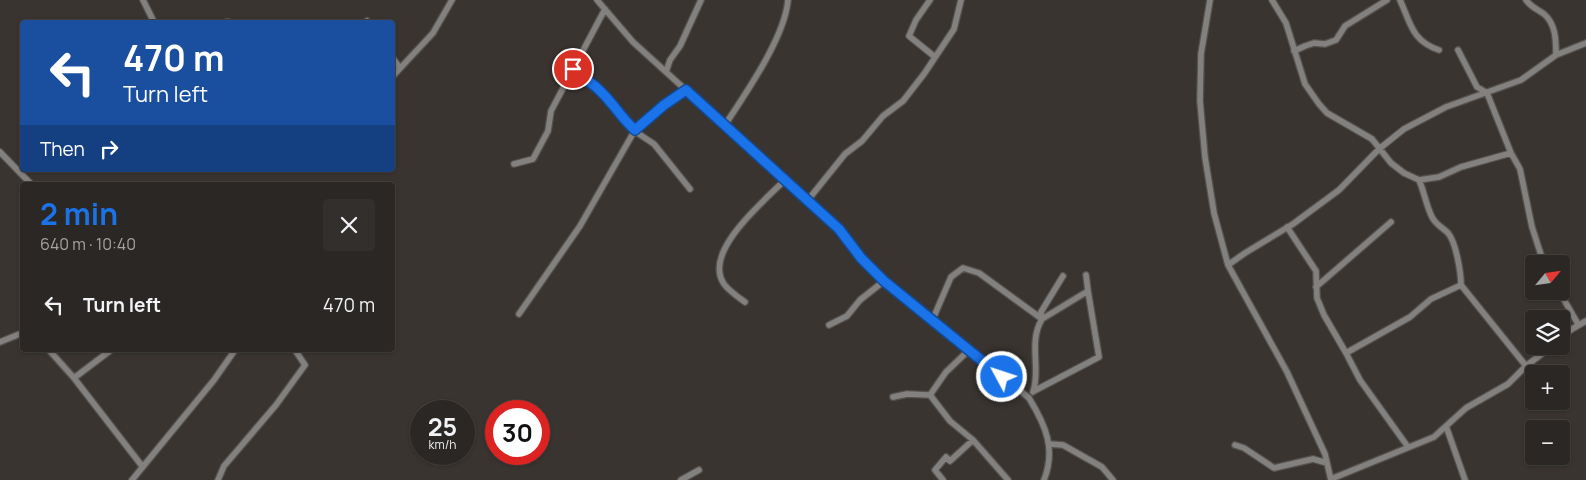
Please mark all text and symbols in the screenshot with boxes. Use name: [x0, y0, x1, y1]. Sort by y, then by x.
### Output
text: 470 m: [123, 34, 224, 82]
icon: left: [40, 40, 105, 105]
pin: [552, 48, 594, 90]
icon: arrive: [559, 55, 587, 83]
text: Turn left: [123, 79, 208, 109]
icon: right: [95, 135, 123, 163]
text: Then: [40, 136, 85, 162]
text: 2 min: [40, 193, 118, 234]
button: close: [323, 199, 375, 251]
text: 640 m · 10:40: [40, 233, 136, 255]
north arrow: [1525, 255, 1570, 300]
map controls: [1525, 255, 1570, 465]
icon: left: [40, 291, 68, 319]
text: Turn left: [83, 292, 161, 318]
text: 470 m: [323, 292, 375, 318]
button: layers: [1525, 310, 1570, 355]
position arrow: [975, 350, 1027, 402]
button: +: [1525, 365, 1570, 410]
speed limit sign: 30: [485, 400, 550, 465]
text: 25: [428, 409, 457, 444]
button: −: [1525, 420, 1570, 465]
text: km/h: [429, 436, 456, 453]

